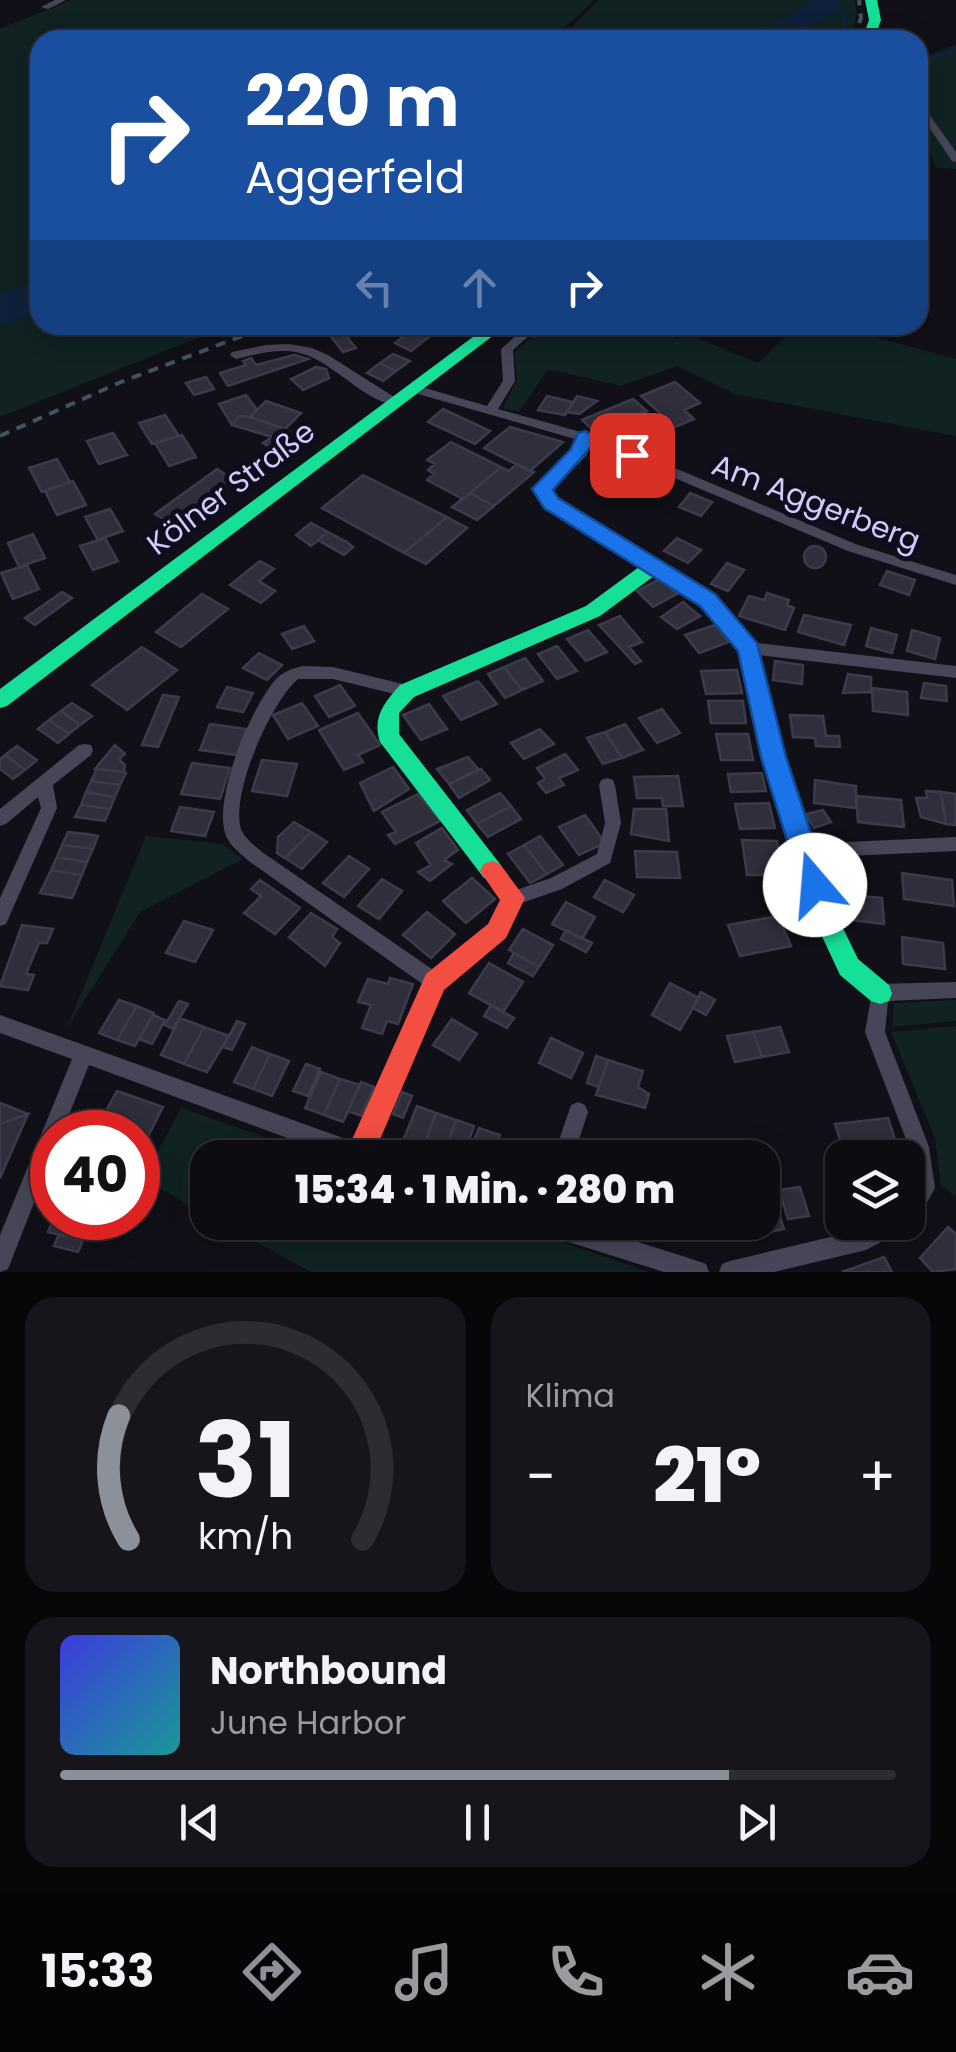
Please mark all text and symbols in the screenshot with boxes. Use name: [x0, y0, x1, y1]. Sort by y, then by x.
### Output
text: 220 m: [245, 52, 460, 151]
icon: right: [80, 70, 210, 200]
text: Aggerfeld: [245, 146, 465, 209]
icon: left: [347, 260, 402, 315]
icon: ahead: [452, 260, 507, 315]
icon: right: [557, 260, 612, 315]
street label: Kölner Straße: [138, 410, 324, 565]
pin: [590, 413, 675, 498]
icon: arrive: [605, 428, 660, 483]
street label: Am Aggerberg: [706, 443, 927, 562]
position arrow: [763, 833, 867, 937]
speed limit sign: 40: [30, 1110, 160, 1240]
map controls: [825, 1140, 925, 1240]
button: layers: [825, 1140, 925, 1240]
text: 15:34 · 1 Min. · 280 m: [295, 1163, 675, 1216]
text: Klima: [526, 1373, 615, 1418]
text: 31: [194, 1388, 296, 1533]
text: 21°: [653, 1423, 761, 1528]
text: −: [526, 1438, 556, 1515]
text: +: [858, 1438, 896, 1515]
text: km/h: [198, 1511, 293, 1562]
text: Northbound: [210, 1644, 447, 1697]
text: June Harbor: [210, 1700, 406, 1745]
icon: previous: [172, 1795, 227, 1850]
icon: pause: [450, 1795, 505, 1850]
icon: next: [729, 1795, 784, 1850]
icon: directions: [237, 1937, 307, 2007]
icon: music: [389, 1937, 459, 2007]
icon: phone: [541, 1937, 611, 2007]
icon: climate: [693, 1937, 763, 2007]
icon: car: [845, 1937, 915, 2007]
text: 15:33: [41, 1940, 154, 2003]

